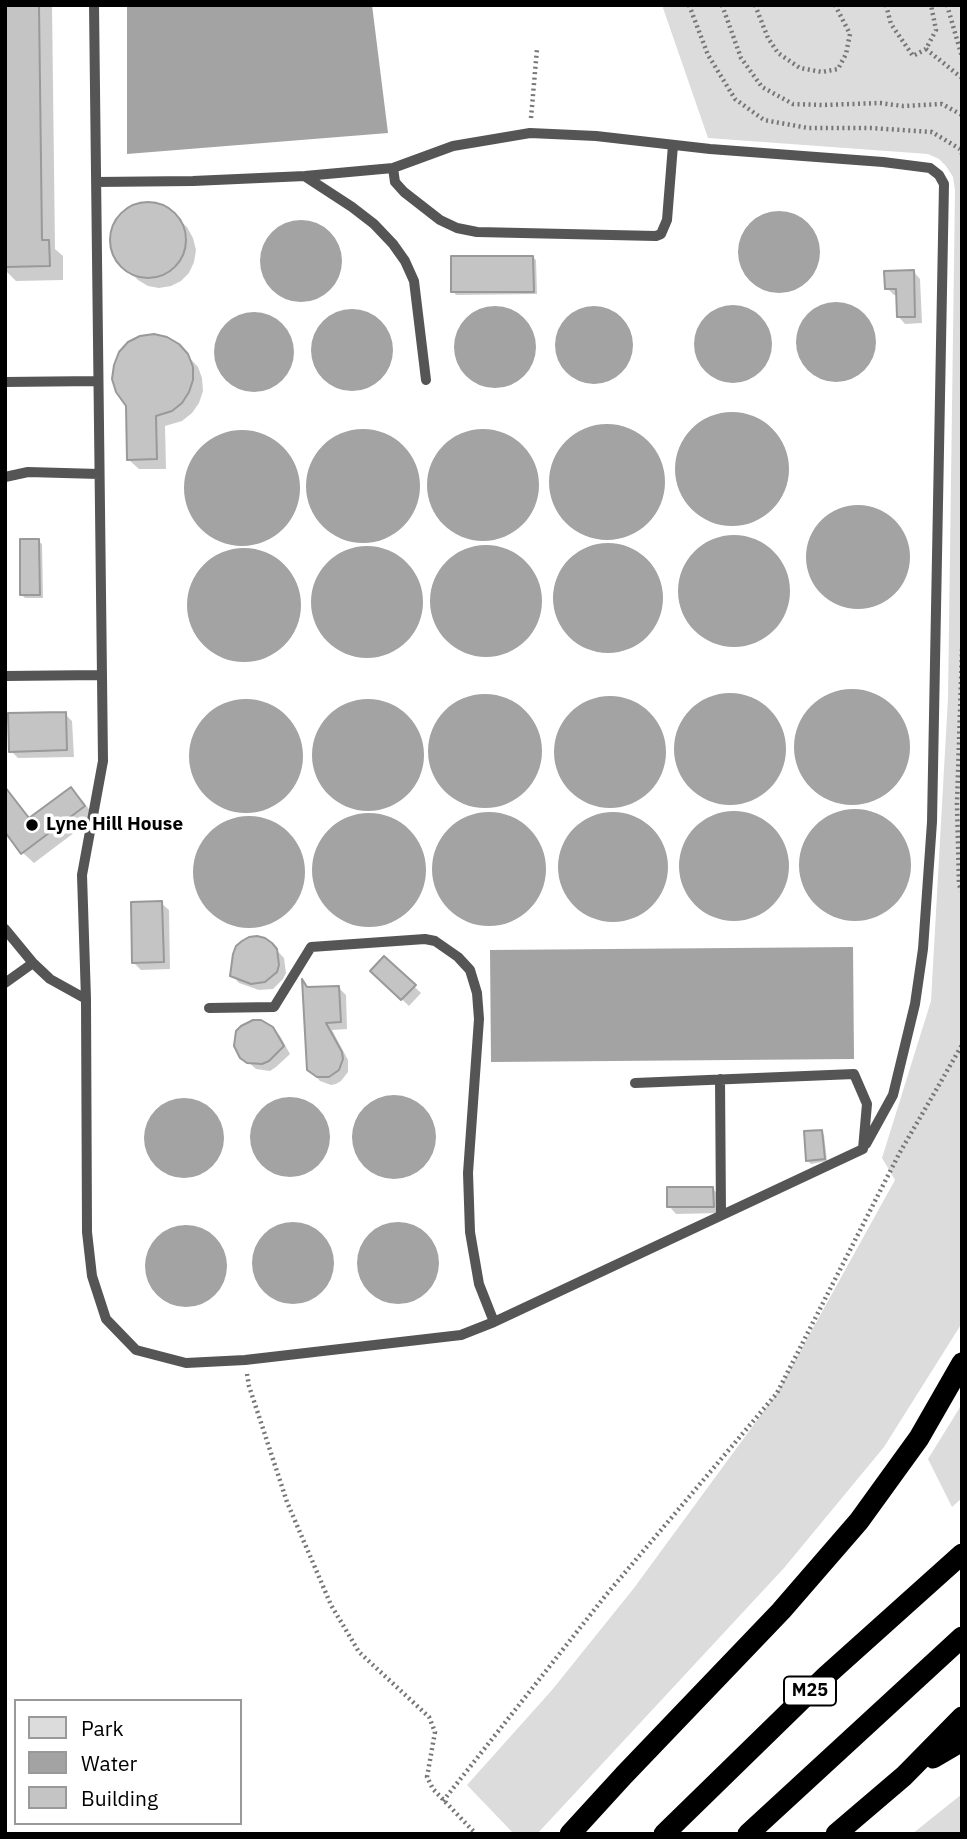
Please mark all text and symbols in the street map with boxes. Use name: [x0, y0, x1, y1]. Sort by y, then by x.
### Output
place label: Lyne Hill House: [46, 814, 183, 836]
marker: Lyne Hill House: [24, 817, 40, 833]
road number: M25: [784, 1676, 836, 1706]
legend: [14, 1699, 242, 1825]
text: Park: [81, 1714, 124, 1742]
text: Water: [81, 1749, 137, 1777]
text: Building: [81, 1784, 158, 1812]

